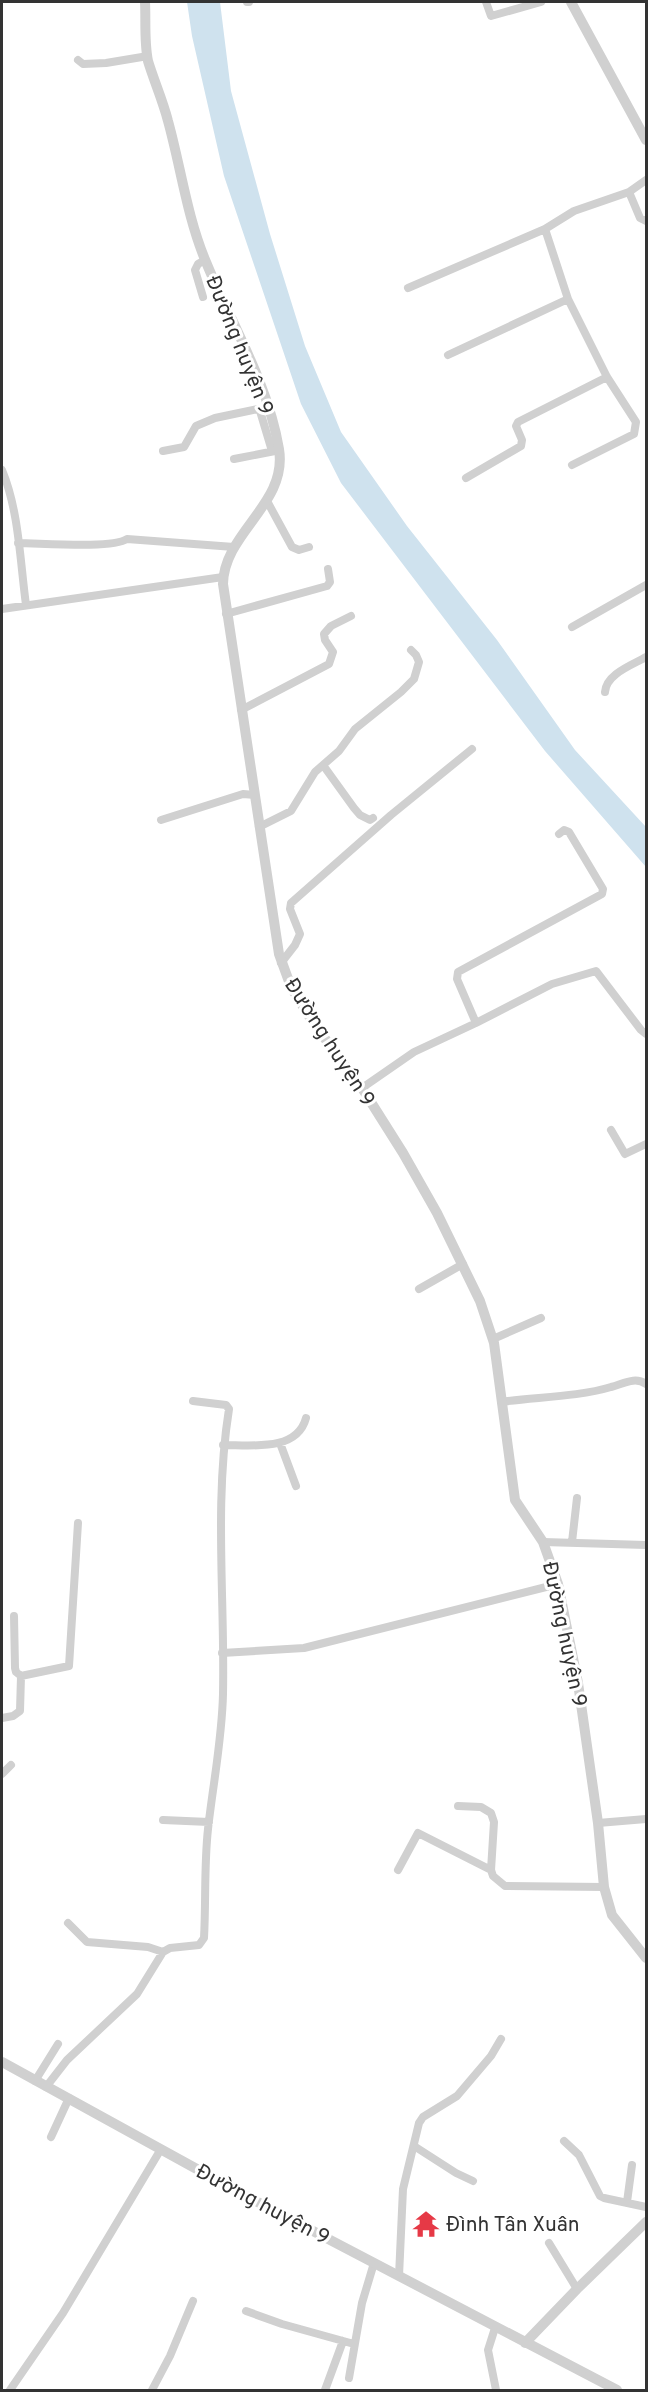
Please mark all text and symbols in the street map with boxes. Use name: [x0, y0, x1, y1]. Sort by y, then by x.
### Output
street label: Đường huyện 9: [198, 272, 279, 419]
street label: Đường huyện 9: [277, 973, 380, 1112]
street label: Đường huyện 9: [535, 1559, 592, 1709]
street label: Đường huyện 9: [191, 2159, 334, 2252]
temple icon: Đình Tân Xuân: [411, 2209, 441, 2239]
place label: Đình Tân Xuân: [446, 2212, 580, 2239]

